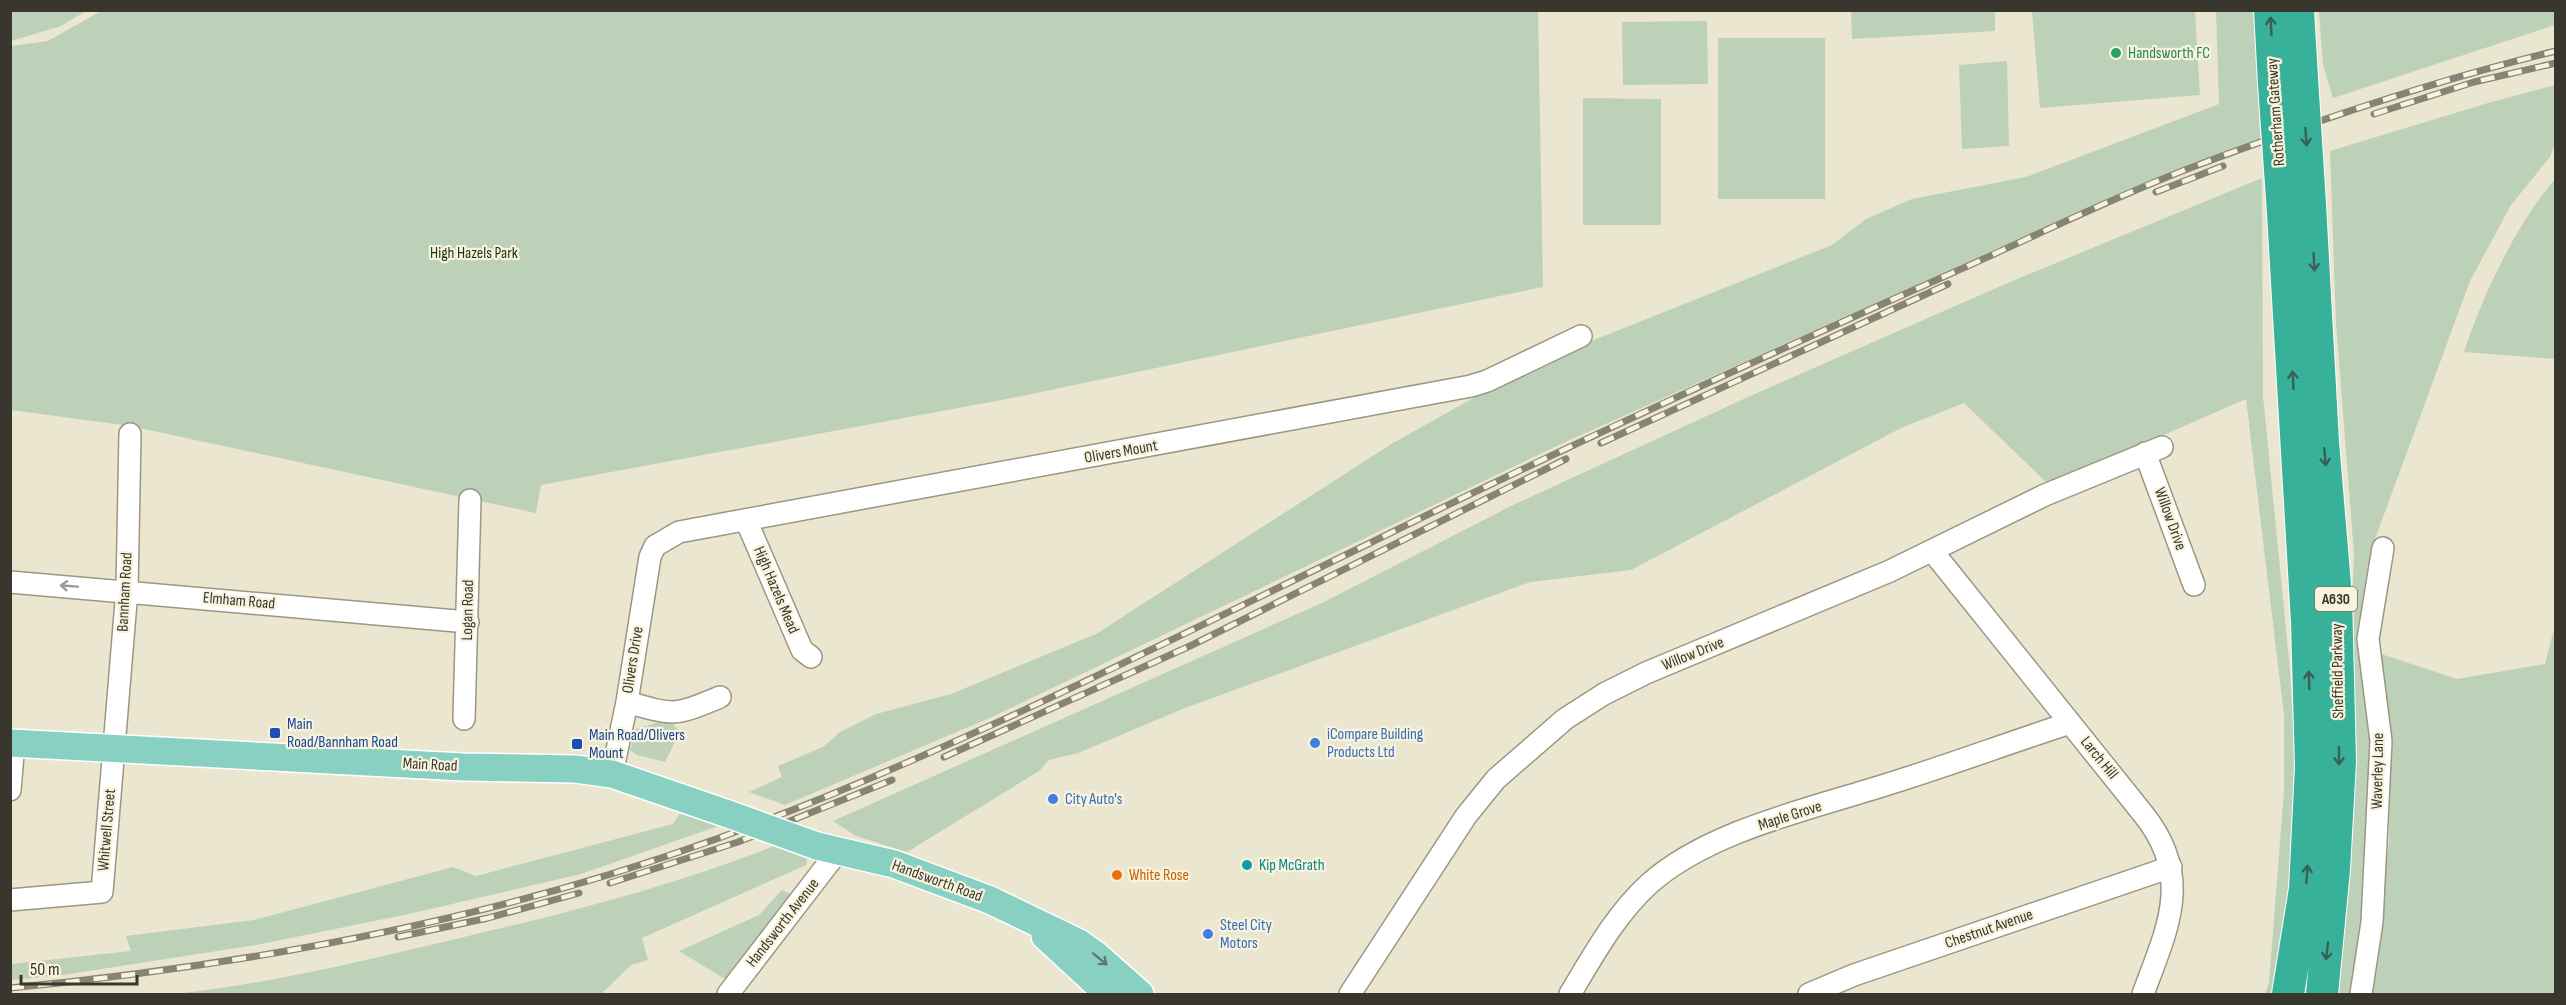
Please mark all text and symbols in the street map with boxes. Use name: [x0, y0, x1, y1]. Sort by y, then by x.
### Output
one-way arrow: [2265, 17, 2276, 37]
place label: Handsworth FC: [2128, 44, 2210, 63]
marker: Handsworth FC: [2109, 46, 2123, 60]
street label: Rotherham Gateway: [2263, 57, 2289, 167]
one-way arrow: [2301, 126, 2312, 146]
park label: High Hazels Park: [430, 244, 518, 263]
one-way arrow: [2308, 252, 2319, 272]
one-way arrow: [2287, 371, 2298, 391]
street label: Olivers Mount: [1083, 436, 1159, 468]
one-way arrow: [2319, 446, 2330, 466]
street label: Willow Drive: [2150, 485, 2190, 553]
street label: High Hazels Mead: [749, 543, 803, 637]
street label: Bannham Road: [113, 552, 137, 632]
street label: Logan Road: [458, 579, 478, 641]
one-way arrow: [59, 580, 79, 591]
road number: A630: [2315, 587, 2357, 611]
street label: Elmham Road: [202, 588, 276, 614]
street label: Sheffield Parkway: [2328, 623, 2348, 719]
street label: Olivers Drive: [618, 625, 648, 695]
street label: Willow Drive: [1659, 633, 1727, 675]
one-way arrow: [2303, 670, 2315, 690]
place label: Main Road/Bannham Road: [287, 715, 398, 752]
place label: iCompare Building Products Ltd: [1327, 725, 1423, 762]
marker: Main Road/Bannham Road: [268, 726, 282, 740]
place label: Main Road/Olivers Mount: [589, 726, 685, 763]
street label: Larch Hill: [2076, 733, 2122, 783]
street label: Waverley Lane: [2368, 733, 2388, 809]
marker: iCompare Building Products Ltd: [1308, 736, 1322, 750]
marker: Main Road/Olivers Mount: [570, 737, 584, 751]
one-way arrow: [2333, 746, 2345, 766]
street label: Main Road: [402, 754, 458, 776]
street label: Whitwell Street: [94, 788, 120, 872]
place label: City Auto's: [1065, 790, 1123, 809]
marker: City Auto's: [1046, 792, 1060, 806]
street label: Maple Grove: [1756, 797, 1824, 835]
street label: Handsworth Road: [889, 856, 985, 906]
place label: Kip McGrath: [1259, 856, 1325, 875]
marker: Kip McGrath: [1240, 858, 1254, 872]
one-way arrow: [2301, 865, 2312, 885]
place label: White Rose: [1129, 866, 1189, 885]
marker: White Rose: [1110, 868, 1124, 882]
street label: Handsworth Avenue: [742, 875, 824, 971]
street label: Chestnut Avenue: [1943, 905, 2035, 953]
place label: Steel City Motors: [1220, 916, 1272, 953]
marker: Steel City Motors: [1201, 927, 1215, 941]
one-way arrow: [2322, 940, 2333, 960]
scale bar: [21, 948, 136, 986]
one-way arrow: [1092, 952, 1108, 965]
text: 50 m: [30, 959, 60, 980]

